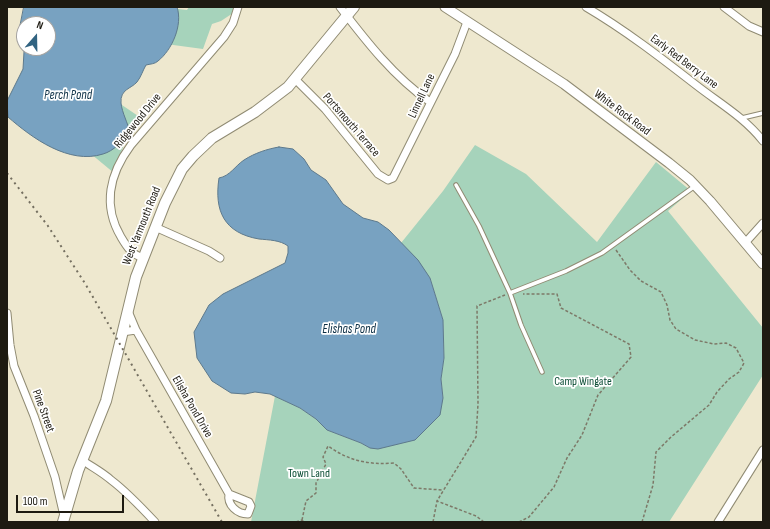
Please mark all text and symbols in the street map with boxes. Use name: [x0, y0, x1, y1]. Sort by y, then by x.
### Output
north arrow: [16, 16, 56, 56]
text: N: [35, 18, 45, 32]
street label: Early Red Berry Lane: [647, 32, 721, 92]
street label: Linnell Lane: [406, 72, 438, 120]
street label: White Rock Road: [591, 87, 653, 139]
water label: Perch Pond: [44, 88, 92, 104]
street label: Portsmouth Terrace: [319, 90, 383, 160]
street label: Ridgewood Drive: [111, 91, 165, 151]
street label: West Yarmouth Road: [120, 185, 164, 267]
water label: Elishas Pond: [322, 322, 376, 338]
street label: Elisha Pond Drive: [169, 374, 215, 440]
park label: Camp Wingate: [554, 375, 612, 389]
street label: Pine Street: [29, 388, 57, 434]
park label: Town Land: [288, 467, 330, 481]
scale bar: [18, 487, 126, 513]
text: 100 m: [23, 494, 48, 509]

